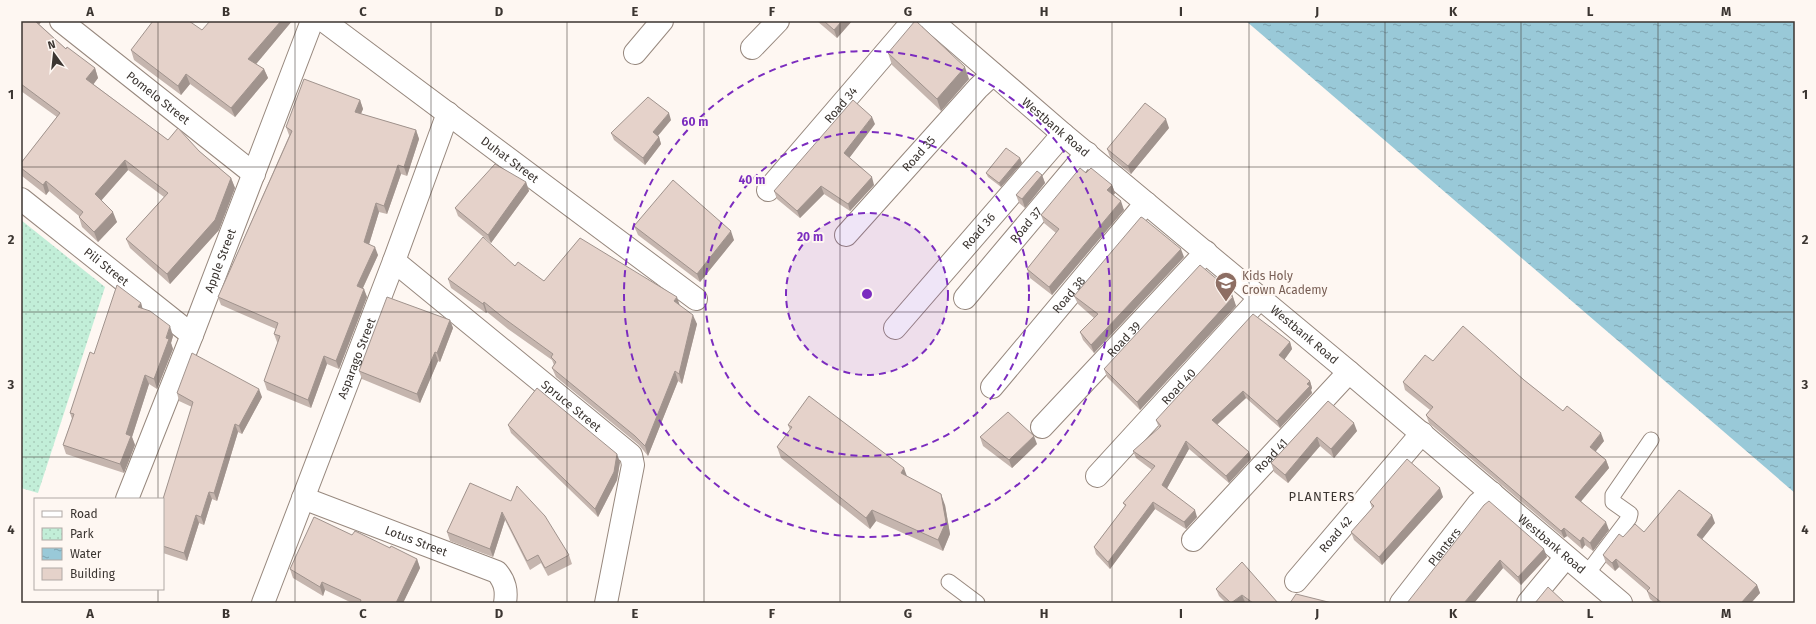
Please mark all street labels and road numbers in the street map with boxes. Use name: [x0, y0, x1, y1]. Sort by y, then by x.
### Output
street label: Pomelo Street: [124, 69, 193, 128]
street label: Road 34: [822, 84, 861, 126]
street label: Westbank Road: [1019, 95, 1092, 160]
street label: Road 35: [899, 133, 938, 175]
street label: Duhat Street: [478, 134, 542, 186]
street label: Road 37: [1007, 205, 1045, 246]
street label: Road 36: [959, 210, 998, 252]
street label: Apple Street: [202, 226, 239, 294]
street label: Pili Street: [81, 245, 132, 289]
street label: Road 38: [1050, 274, 1089, 316]
street label: Westbank Road: [1268, 303, 1341, 367]
street label: Asparago Street: [335, 315, 379, 401]
street label: Road 39: [1104, 319, 1144, 360]
street label: Road 40: [1159, 366, 1199, 408]
street label: Spruce Street: [538, 377, 604, 435]
street label: Road 41: [1252, 436, 1291, 476]
street label: Westbank Road: [1515, 512, 1588, 577]
street label: Road 42: [1316, 514, 1355, 555]
street label: Lotus Street: [383, 523, 450, 560]
street label: Planters: [1425, 525, 1464, 569]

